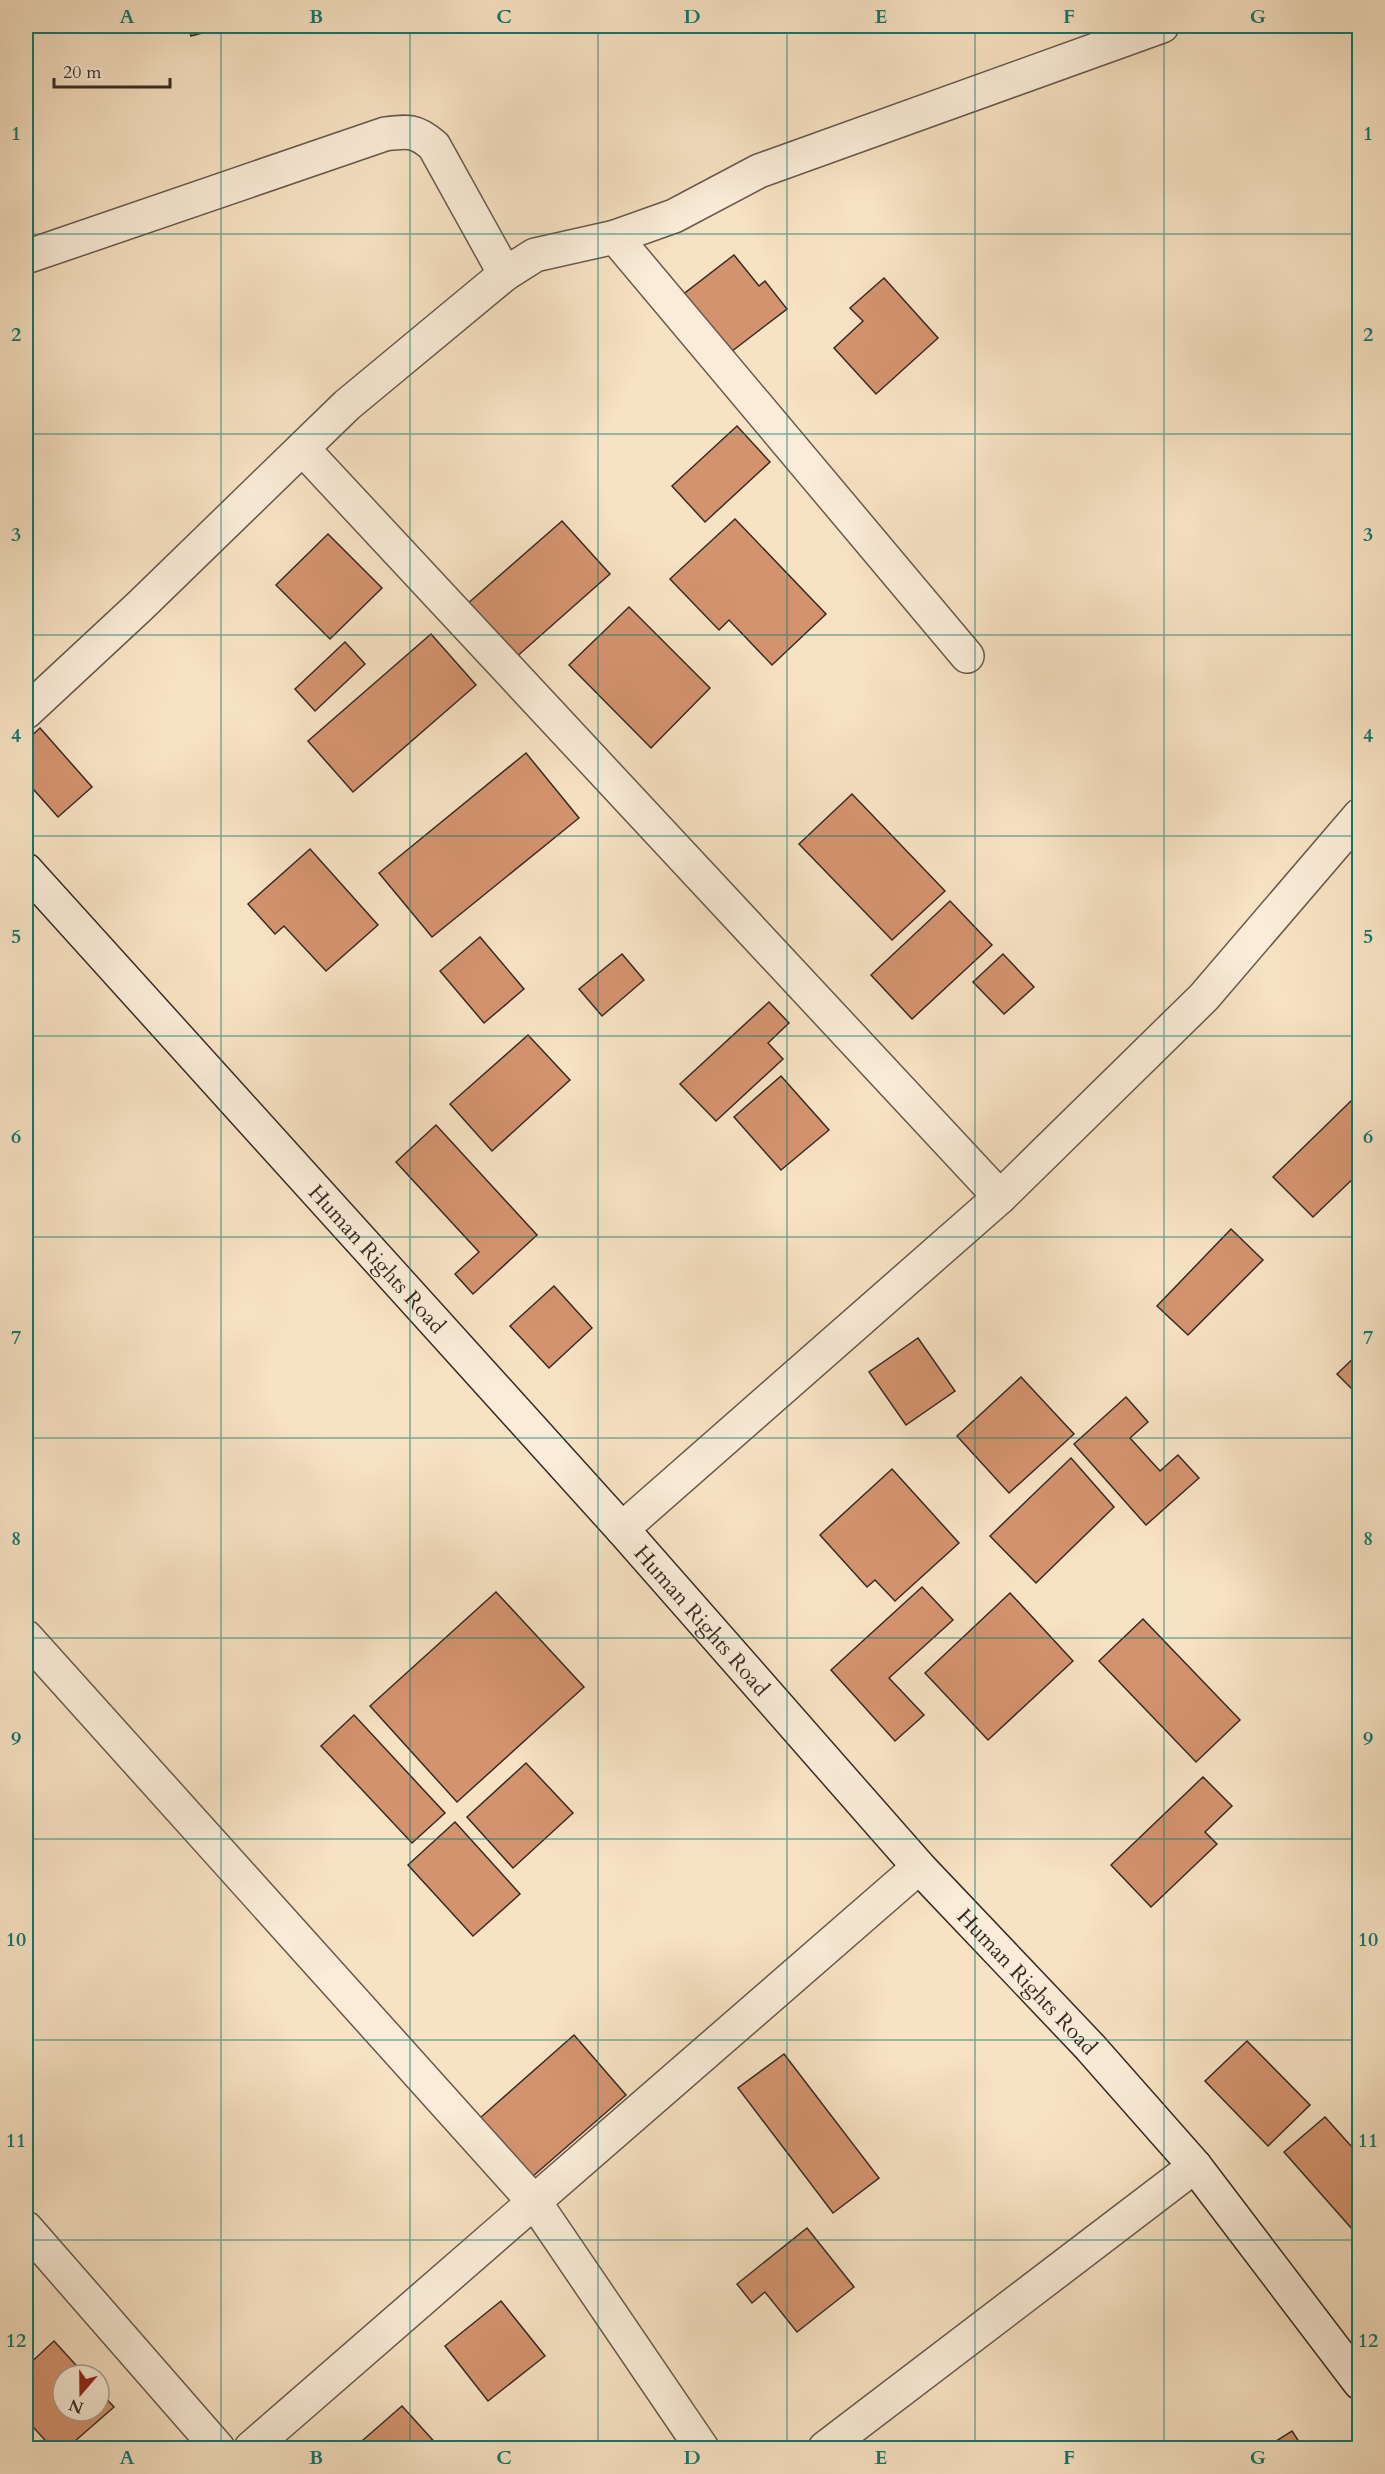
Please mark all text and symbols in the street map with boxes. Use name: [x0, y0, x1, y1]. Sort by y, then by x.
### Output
text: A: [119, 3, 135, 30]
text: B: [309, 3, 323, 30]
text: C: [496, 3, 512, 30]
text: D: [683, 3, 701, 30]
text: E: [875, 3, 887, 30]
text: F: [1063, 3, 1075, 30]
text: G: [1250, 3, 1266, 30]
scale bar: [54, 51, 170, 89]
text: 20 m: [63, 60, 102, 85]
text: 1: [11, 120, 21, 147]
text: 1: [1363, 120, 1373, 147]
text: 2: [11, 321, 21, 348]
text: 2: [1363, 321, 1373, 348]
text: 3: [11, 521, 21, 548]
text: 3: [1363, 521, 1373, 548]
text: 4: [11, 722, 21, 749]
text: 4: [1363, 722, 1373, 749]
text: 5: [11, 923, 21, 950]
text: 5: [1363, 923, 1373, 950]
text: 6: [11, 1123, 21, 1150]
text: 6: [1363, 1123, 1373, 1150]
street label: Human Rights Road: [301, 1178, 452, 1341]
text: 7: [11, 1324, 21, 1351]
text: 7: [1363, 1324, 1373, 1351]
text: 8: [11, 1525, 21, 1552]
text: 8: [1363, 1525, 1373, 1552]
street label: Human Rights Road: [627, 1539, 776, 1703]
text: 9: [11, 1725, 21, 1752]
text: 9: [1363, 1725, 1373, 1752]
street label: Human Rights Road: [950, 1902, 1104, 2062]
text: 10: [6, 1926, 26, 1953]
text: 10: [1358, 1926, 1378, 1953]
text: 11: [6, 2127, 26, 2154]
text: 11: [1358, 2127, 1378, 2154]
text: 12: [6, 2327, 26, 2354]
text: 12: [1358, 2327, 1378, 2354]
north arrow: [51, 2363, 111, 2423]
text: N: [66, 2393, 87, 2419]
text: A: [119, 2444, 135, 2471]
text: B: [309, 2444, 323, 2471]
text: C: [496, 2444, 512, 2471]
text: D: [683, 2444, 701, 2471]
text: E: [875, 2444, 887, 2471]
text: F: [1063, 2444, 1075, 2471]
text: G: [1250, 2444, 1266, 2471]

